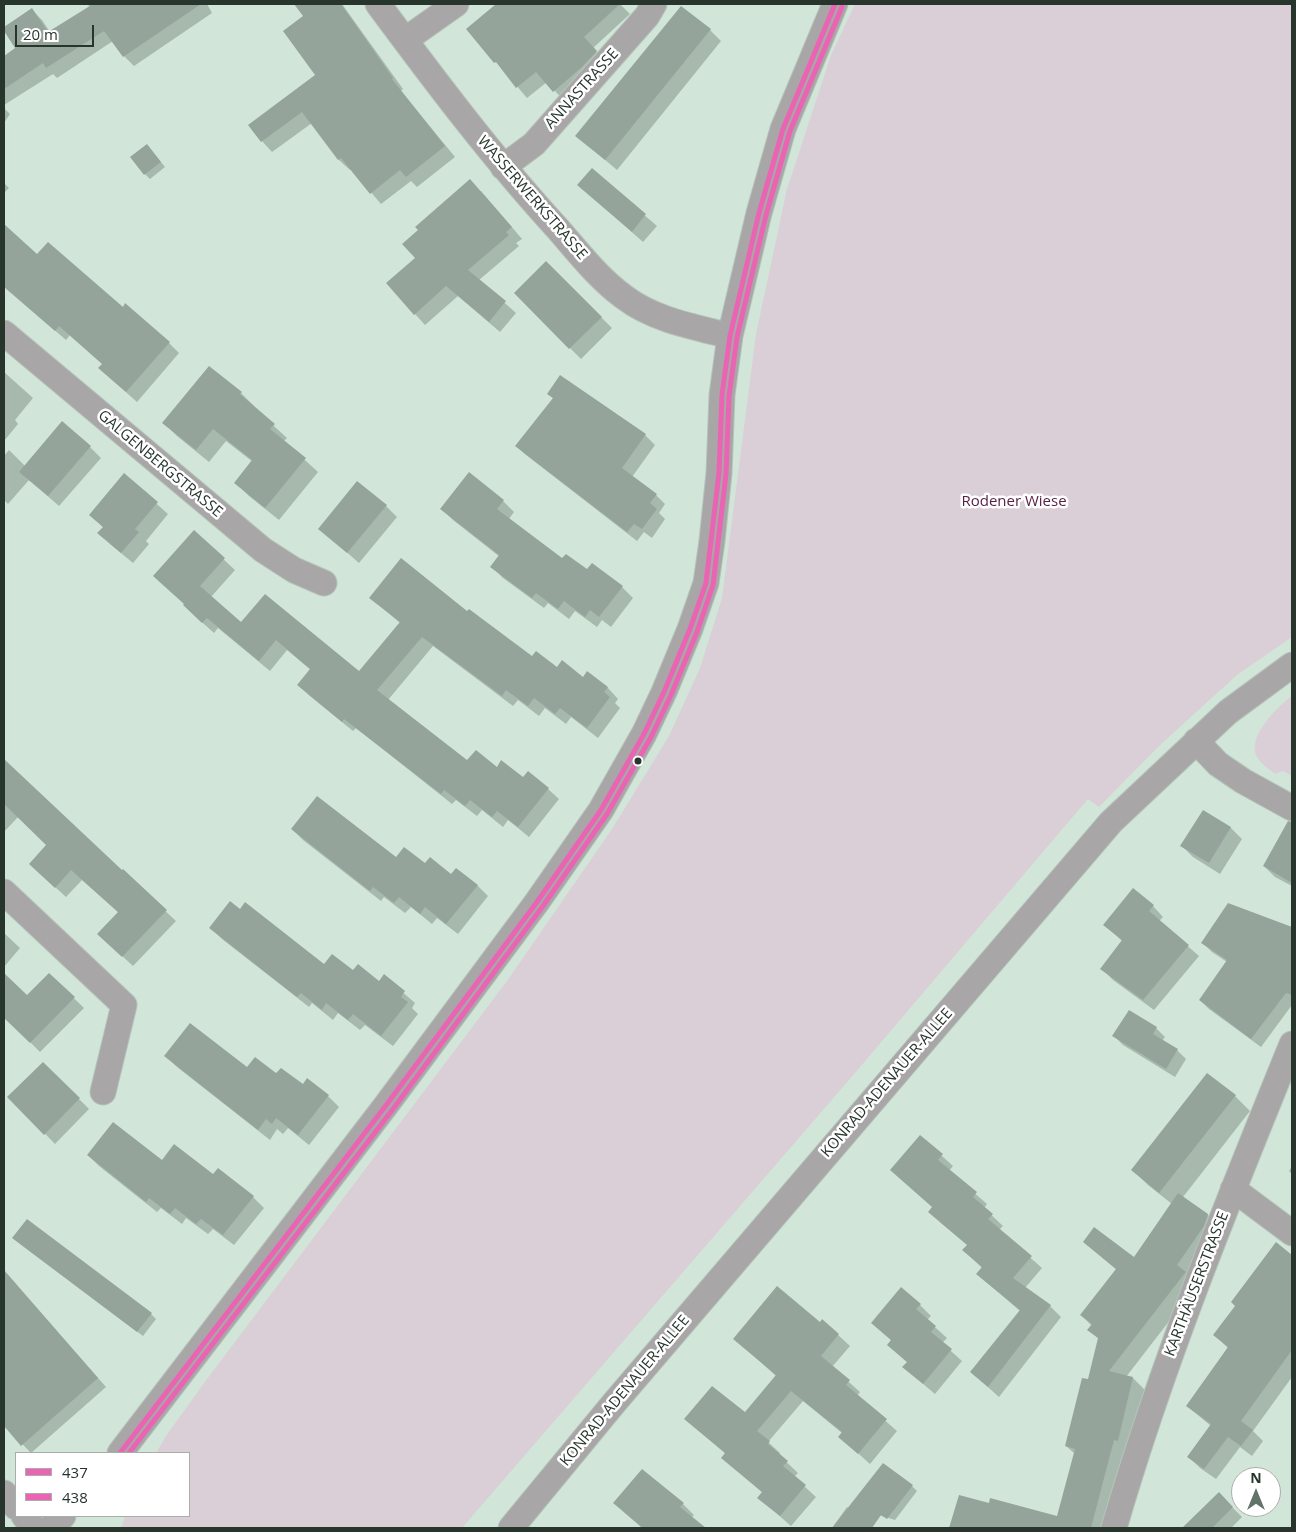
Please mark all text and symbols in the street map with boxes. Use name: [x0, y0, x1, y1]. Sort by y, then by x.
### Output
scale bar: [18, 15, 96, 47]
text: 20 m: [23, 24, 58, 44]
street label: ANNASTRASSE: [541, 45, 623, 133]
street label: WASSERWERKSTRASSE: [473, 132, 591, 264]
street label: GALGENBERGSTRASSE: [94, 407, 226, 521]
park label: Rodener Wiese: [961, 493, 1067, 511]
unlabelled marker: [633, 756, 643, 766]
street label: KONRAD-ADENAUER-ALLEE: [817, 1005, 957, 1161]
street label: KARTHÄUSERSTRASSE: [1161, 1209, 1233, 1359]
street label: KONRAD-ADENAUER-ALLEE: [557, 1312, 693, 1470]
legend: [15, 1452, 190, 1517]
text: 437: [62, 1462, 88, 1482]
north arrow: [1231, 1467, 1281, 1517]
text: N: [1250, 1468, 1262, 1487]
text: 438: [62, 1487, 88, 1507]

